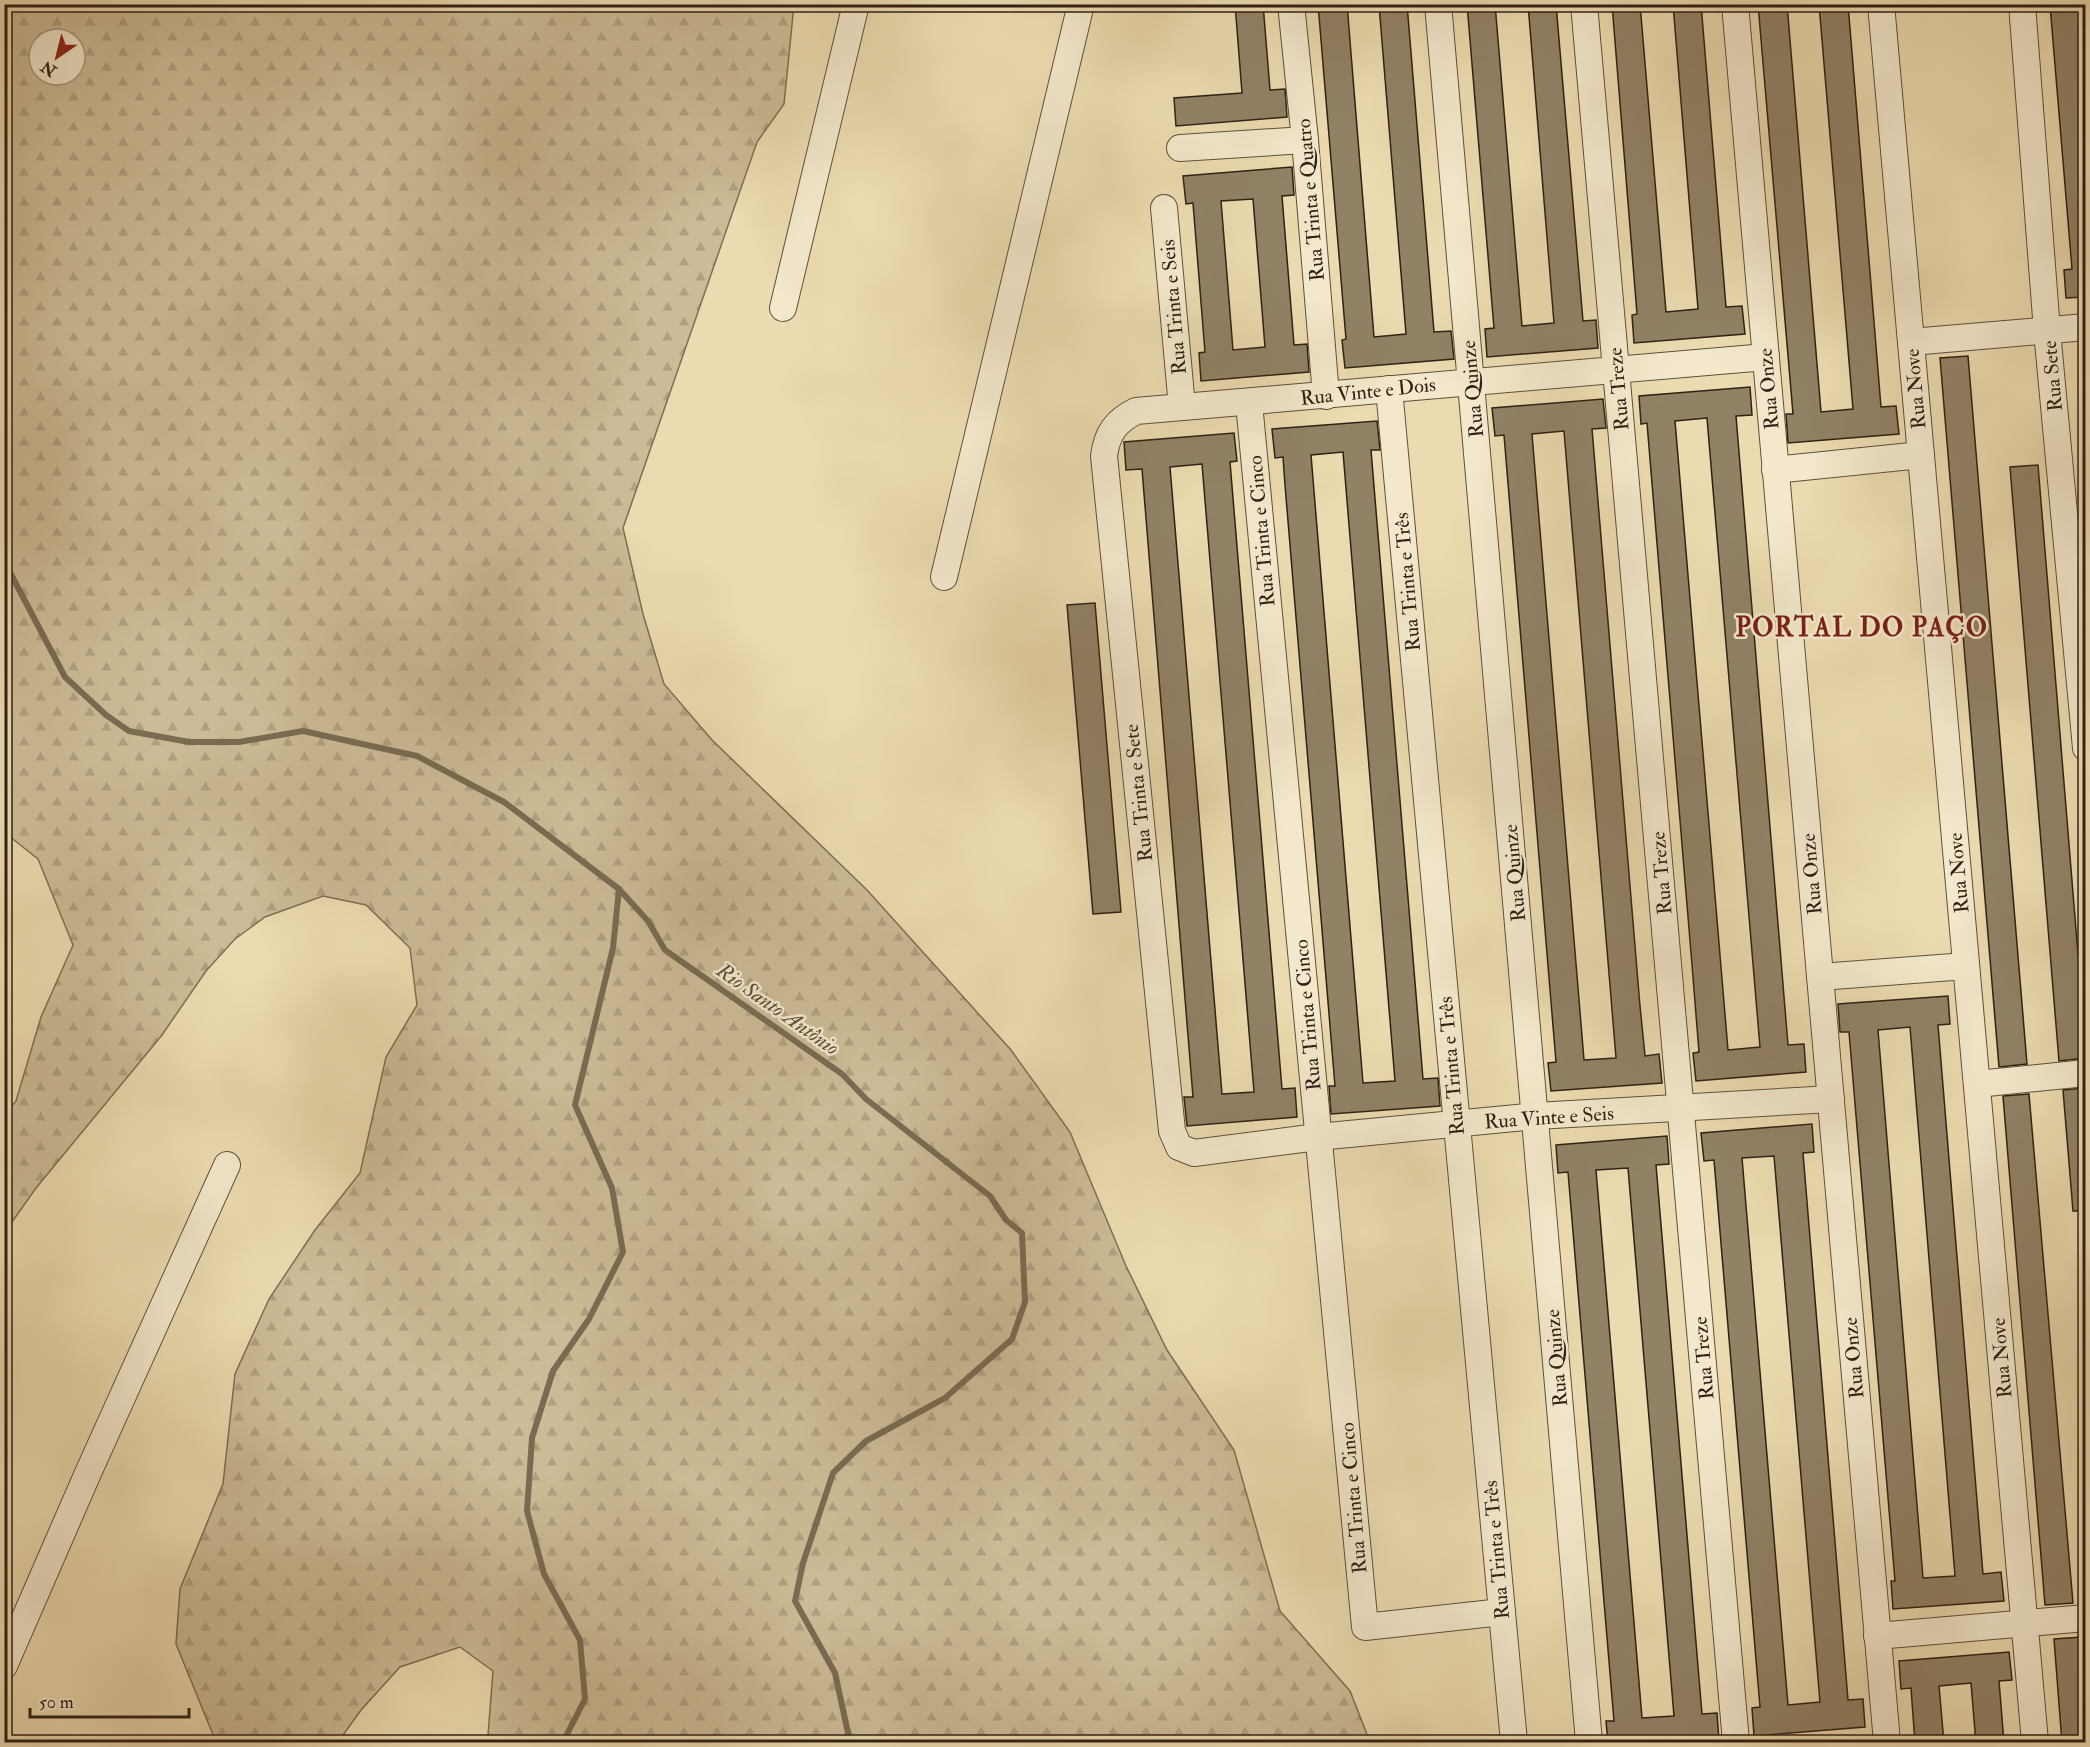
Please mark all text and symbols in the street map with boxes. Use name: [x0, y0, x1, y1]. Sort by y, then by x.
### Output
north arrow: [27, 27, 87, 87]
text: N: [37, 56, 61, 81]
street label: Rua Trinta e Quatro: [1291, 118, 1330, 282]
street label: Rua Trinta e Seis: [1155, 238, 1192, 376]
street label: Rua Quinze: [1456, 339, 1489, 439]
street label: Rua Sete: [2037, 339, 2068, 413]
street label: Rua Treze: [1602, 346, 1635, 432]
street label: Rua Onze: [1752, 347, 1785, 431]
street label: Rua Nove: [1900, 348, 1931, 430]
street label: Rua Vinte e Dois: [1299, 372, 1437, 411]
street label: Rua Trinta e Cinco: [1242, 454, 1281, 608]
street label: Rua Trinta e Três: [1389, 511, 1426, 652]
district label: PORTAL DO PAÇO: [1735, 612, 1989, 644]
street label: Rua Trinta e Sete: [1119, 723, 1158, 863]
street label: Rua Quinze: [1498, 823, 1531, 923]
street label: Rua Treze: [1645, 830, 1678, 916]
street label: Rua Onze: [1795, 832, 1828, 916]
street label: Rua Nove: [1943, 832, 1974, 914]
street label: Rua Trinta e Cinco: [1288, 938, 1327, 1092]
water label: Rio Santo Antônio: [710, 957, 844, 1062]
street label: Rua Trinta e Três: [1433, 995, 1470, 1136]
street label: Rua Vinte e Seis: [1483, 1100, 1615, 1134]
street label: Rua Quinze: [1540, 1308, 1573, 1408]
street label: Rua Treze: [1687, 1315, 1720, 1401]
street label: Rua Onze: [1837, 1316, 1870, 1400]
street label: Rua Nove: [1986, 1317, 2017, 1399]
street label: Rua Trinta e Cinco: [1334, 1421, 1373, 1575]
street label: Rua Trinta e Três: [1478, 1479, 1515, 1620]
scale bar: [30, 1681, 189, 1719]
text: 50 m: [39, 1691, 74, 1714]

